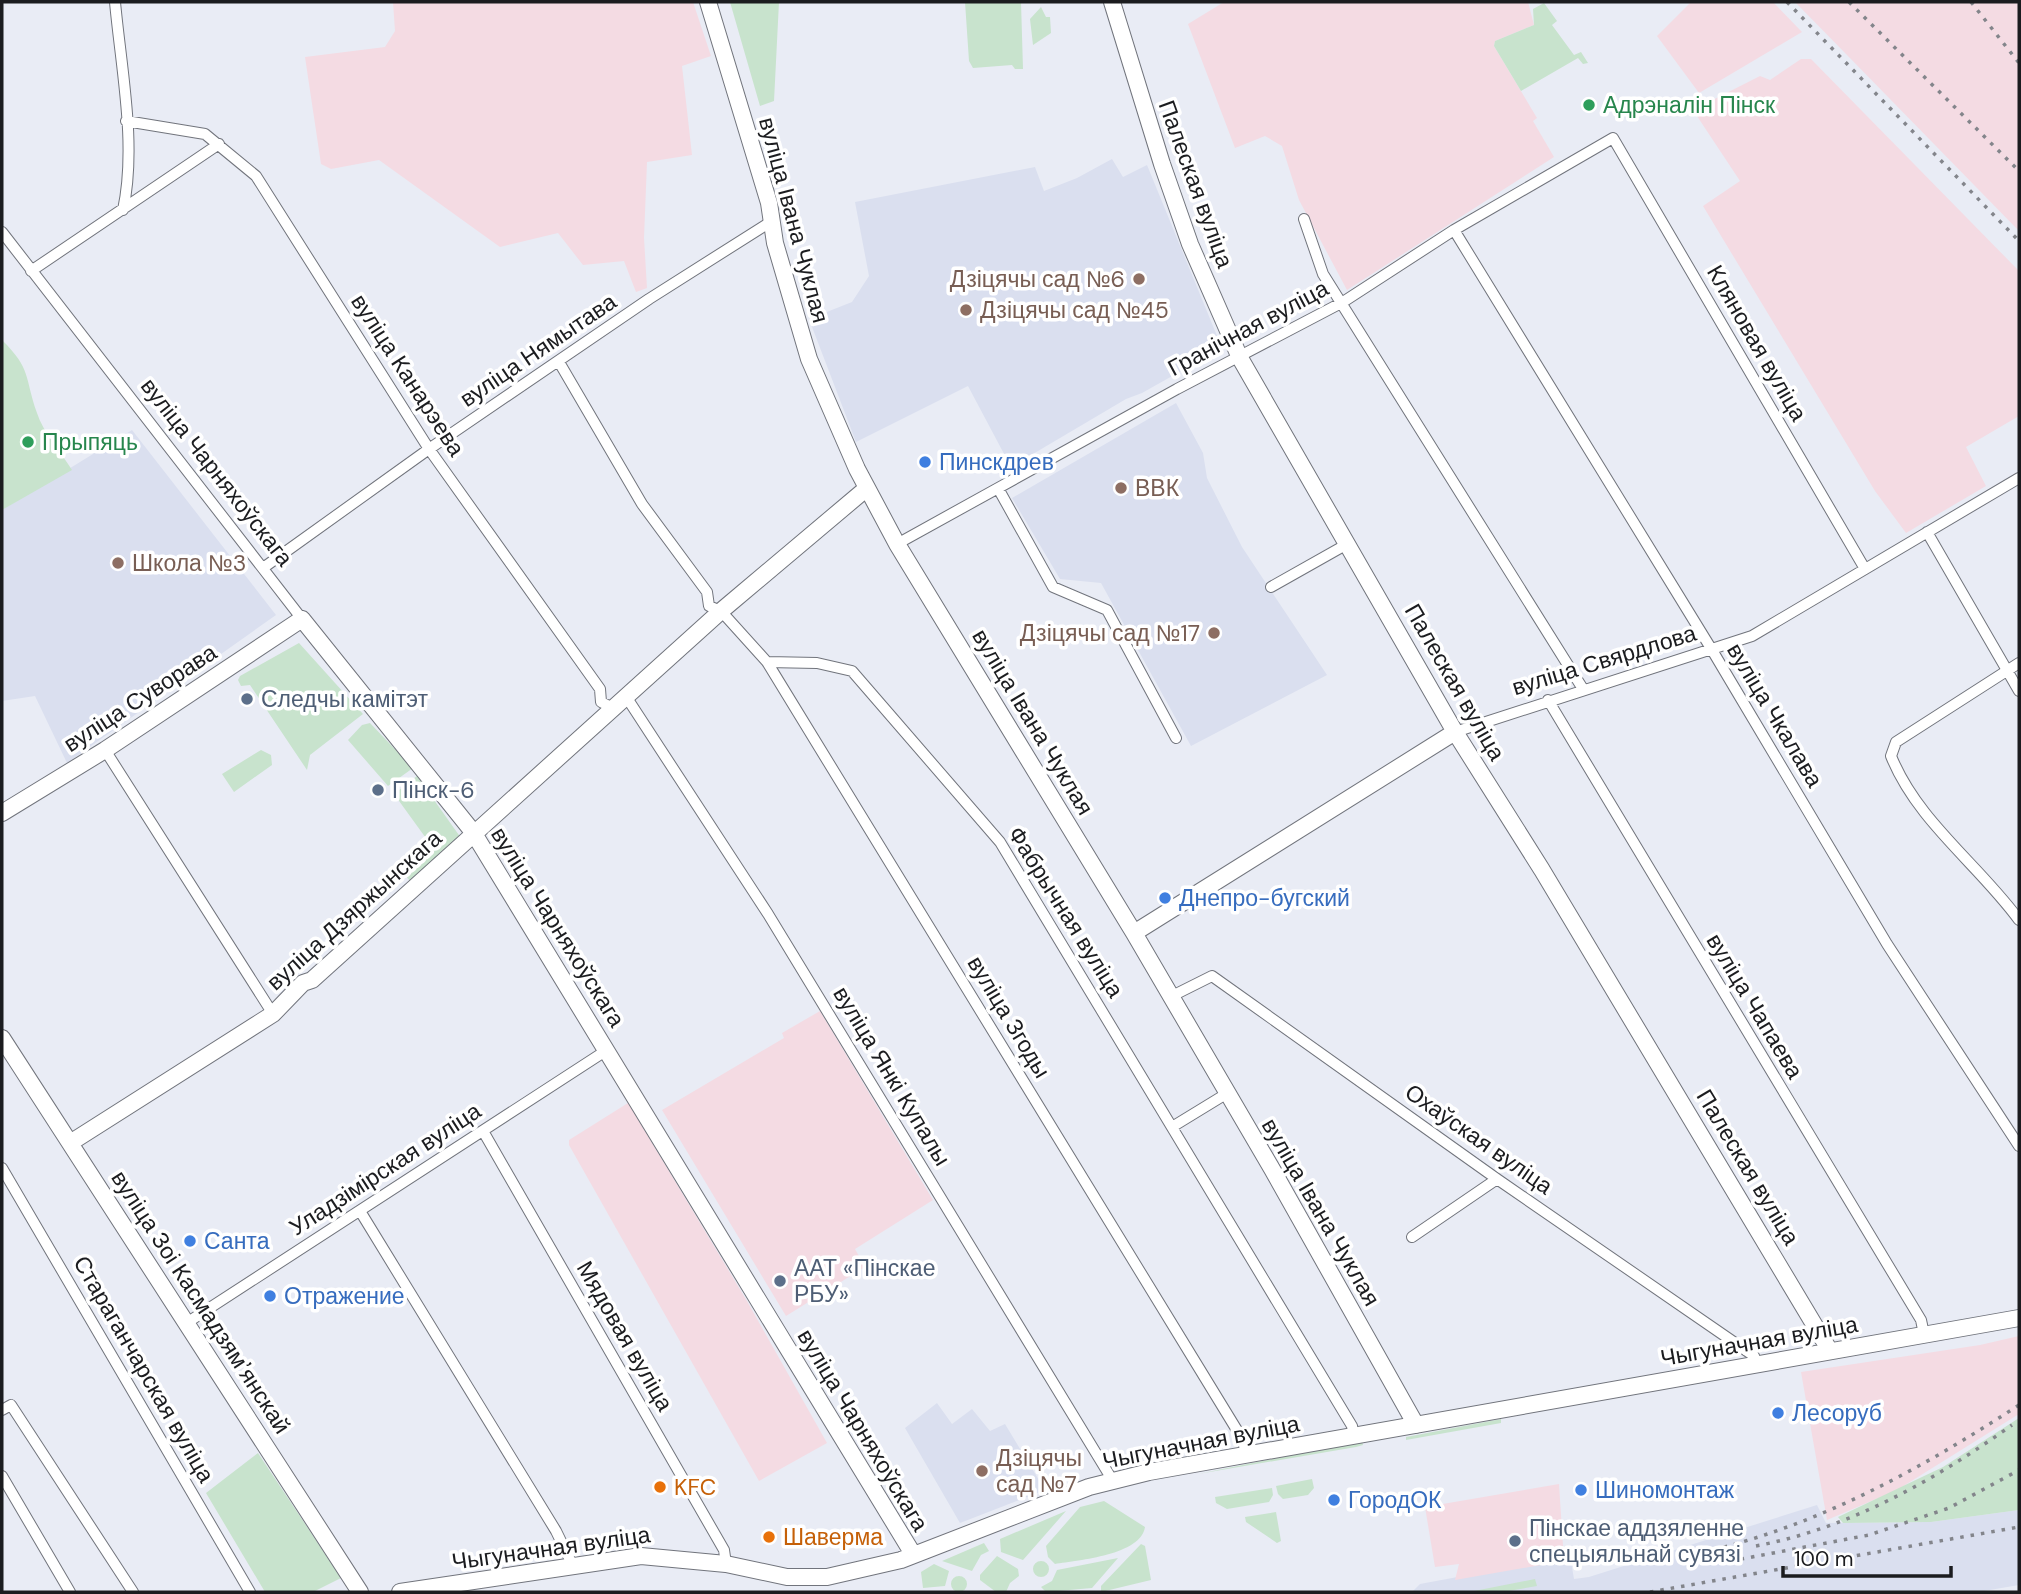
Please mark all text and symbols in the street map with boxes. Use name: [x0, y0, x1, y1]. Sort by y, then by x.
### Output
place label: Адрэналін Пінск: [1603, 90, 1776, 120]
street label: Палеская вуліца: [1152, 96, 1240, 272]
marker: Адрэналін Пінск: [1581, 97, 1597, 113]
street label: вуліца Івана Чуклая: [752, 114, 836, 326]
street label: Кляновая вуліца: [1700, 260, 1814, 427]
place label: Дзіцячы сад №6: [950, 264, 1125, 294]
marker: Дзіцячы сад №6: [1131, 271, 1147, 287]
street label: Гранічная вуліца: [1162, 273, 1334, 383]
street label: вуліца Нямытава: [454, 286, 622, 413]
street label: вуліца Канарэева: [344, 288, 472, 462]
place label: Дзіцячы сад №45: [980, 295, 1169, 325]
marker: Дзіцячы сад №45: [958, 302, 974, 318]
street label: вуліца Чарняхоўскага: [134, 372, 300, 572]
place label: Прыпяць: [42, 427, 138, 457]
marker: Прыпяць: [20, 434, 36, 450]
place label: Пинскдрев: [939, 447, 1054, 477]
marker: Пинскдрев: [917, 454, 933, 470]
place label: ВВК: [1135, 473, 1180, 503]
marker: ВВК: [1113, 480, 1129, 496]
place label: Школа №3: [132, 548, 246, 578]
marker: Школа №3: [110, 555, 126, 571]
street label: Палеская вуліца: [1398, 598, 1512, 766]
place label: Дзіцячы сад №17: [1020, 618, 1200, 648]
street label: вуліца Свярдлова: [1508, 618, 1700, 702]
street label: вуліца Івана Чуклая: [966, 623, 1100, 821]
marker: Дзіцячы сад №17: [1206, 625, 1222, 641]
street label: вуліца Суворава: [58, 637, 222, 759]
street label: вуліца Чкалава: [1720, 637, 1830, 793]
place label: Следчы камітэт: [261, 684, 428, 714]
marker: Следчы камітэт: [239, 691, 255, 707]
place label: Пінск-6: [392, 775, 475, 805]
marker: Пінск-6: [370, 782, 386, 798]
street label: вуліца Чарняхоўскага: [484, 821, 632, 1033]
street label: Фабрычная вуліца: [1001, 821, 1131, 1003]
street label: вуліца Дзяржынскага: [260, 823, 448, 997]
place label: Днепро-бугский: [1179, 883, 1350, 913]
marker: Днепро-бугский: [1157, 890, 1173, 906]
street label: вуліца Чапаева: [1700, 928, 1810, 1084]
street label: вуліца Згоды: [961, 950, 1057, 1084]
street label: вуліца Янкі Купалы: [827, 981, 957, 1171]
street label: Охаўская вуліца: [1399, 1077, 1559, 1201]
street label: Палеская вуліца: [1690, 1084, 1806, 1250]
street label: Уладзімірская вуліца: [283, 1096, 487, 1242]
street label: вуліца Івана Чуклая: [1255, 1113, 1387, 1311]
street label: вуліца Зоі Касмадзямʼянскай: [105, 1165, 297, 1439]
place label: Санта: [204, 1226, 270, 1256]
marker: Санта: [182, 1233, 198, 1249]
street label: Стараганчарская вуліца: [67, 1250, 221, 1488]
place label: ААТ «Пінскае РБУ»: [794, 1253, 935, 1309]
street label: Мядовая вуліца: [570, 1256, 680, 1417]
marker: ААТ «Пінскае РБУ»: [772, 1273, 788, 1289]
place label: Отражение: [284, 1281, 405, 1311]
marker: Отражение: [262, 1288, 278, 1304]
street label: Чыгуначная вуліца: [1658, 1309, 1860, 1373]
street label: вуліца Чарняхоўскага: [791, 1323, 935, 1537]
place label: Лесоруб: [1792, 1398, 1882, 1428]
marker: Лесоруб: [1770, 1405, 1786, 1421]
street label: Чыгуначная вуліца: [1100, 1408, 1302, 1476]
place label: Дзіцячы сад №7: [996, 1443, 1082, 1499]
marker: Дзіцячы сад №7: [974, 1463, 990, 1479]
place label: KFC: [674, 1472, 716, 1502]
place label: Шиномонтаж: [1595, 1475, 1735, 1505]
marker: KFC: [652, 1479, 668, 1495]
marker: Шиномонтаж: [1573, 1482, 1589, 1498]
place label: ГородОК: [1348, 1485, 1442, 1515]
marker: ГородОК: [1326, 1492, 1342, 1508]
place label: Пінскае аддзяленне спецыяльнай сувязі: [1529, 1513, 1744, 1569]
street label: Чыгуначная вуліца: [450, 1519, 652, 1577]
place label: Шаверма: [783, 1522, 883, 1552]
marker: Шаверма: [761, 1529, 777, 1545]
marker: Пінскае аддзяленне спецыяльнай сувязі: [1507, 1533, 1523, 1549]
scale bar: [1783, 1534, 1951, 1578]
text: 100 m: [1794, 1545, 1854, 1573]

